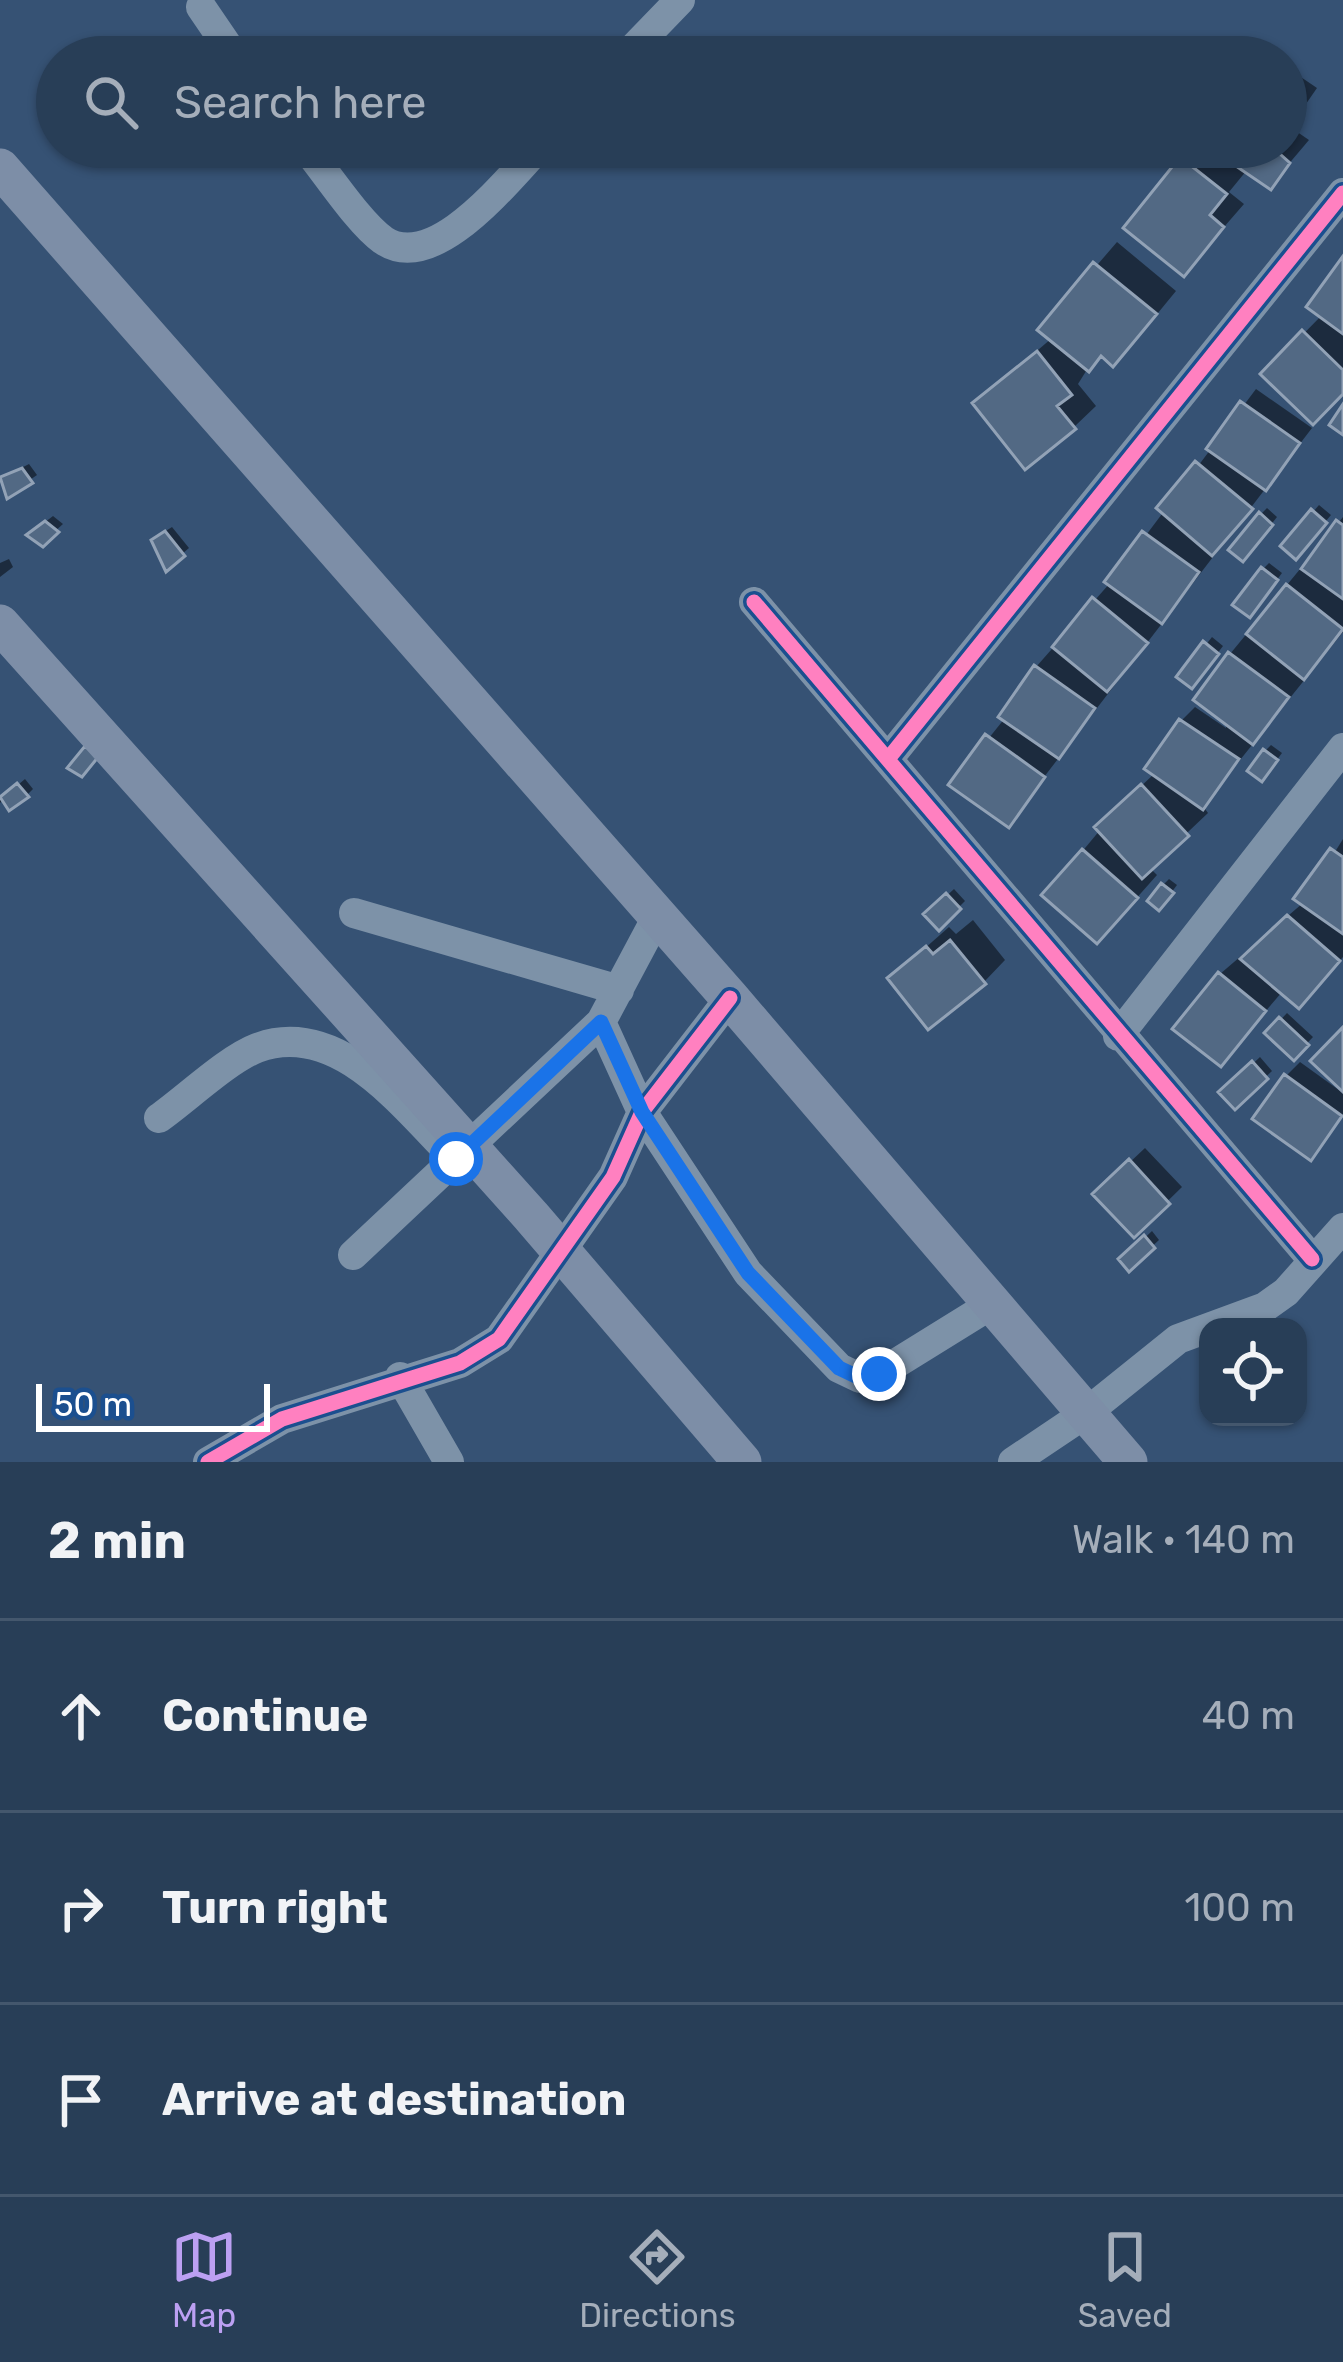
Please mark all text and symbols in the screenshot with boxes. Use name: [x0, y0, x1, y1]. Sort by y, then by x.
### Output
search box: [36, 36, 1307, 168]
icon: search: [78, 69, 144, 135]
text: Search here: [174, 76, 426, 129]
route start: [429, 1132, 483, 1186]
map controls: [1199, 1318, 1307, 1426]
button: locate: [1199, 1318, 1307, 1426]
route end: [852, 1347, 906, 1401]
scale bar: [36, 1378, 270, 1431]
text: 50 m: [54, 1385, 132, 1424]
text: 2 min: [48, 1510, 186, 1571]
text: Walk · 140 m: [1072, 1517, 1295, 1563]
icon: ahead: [48, 1683, 114, 1749]
text: Continue: [162, 1689, 368, 1742]
text: 40 m: [1202, 1693, 1295, 1739]
icon: right: [48, 1875, 114, 1941]
text: Turn right: [162, 1881, 388, 1934]
text: 100 m: [1185, 1885, 1295, 1931]
icon: arrive: [48, 2067, 114, 2133]
text: Arrive at destination: [162, 2073, 627, 2126]
tab: Map: [171, 2224, 237, 2335]
tab: Directions: [579, 2224, 736, 2335]
tab: Saved: [1078, 2224, 1172, 2335]

